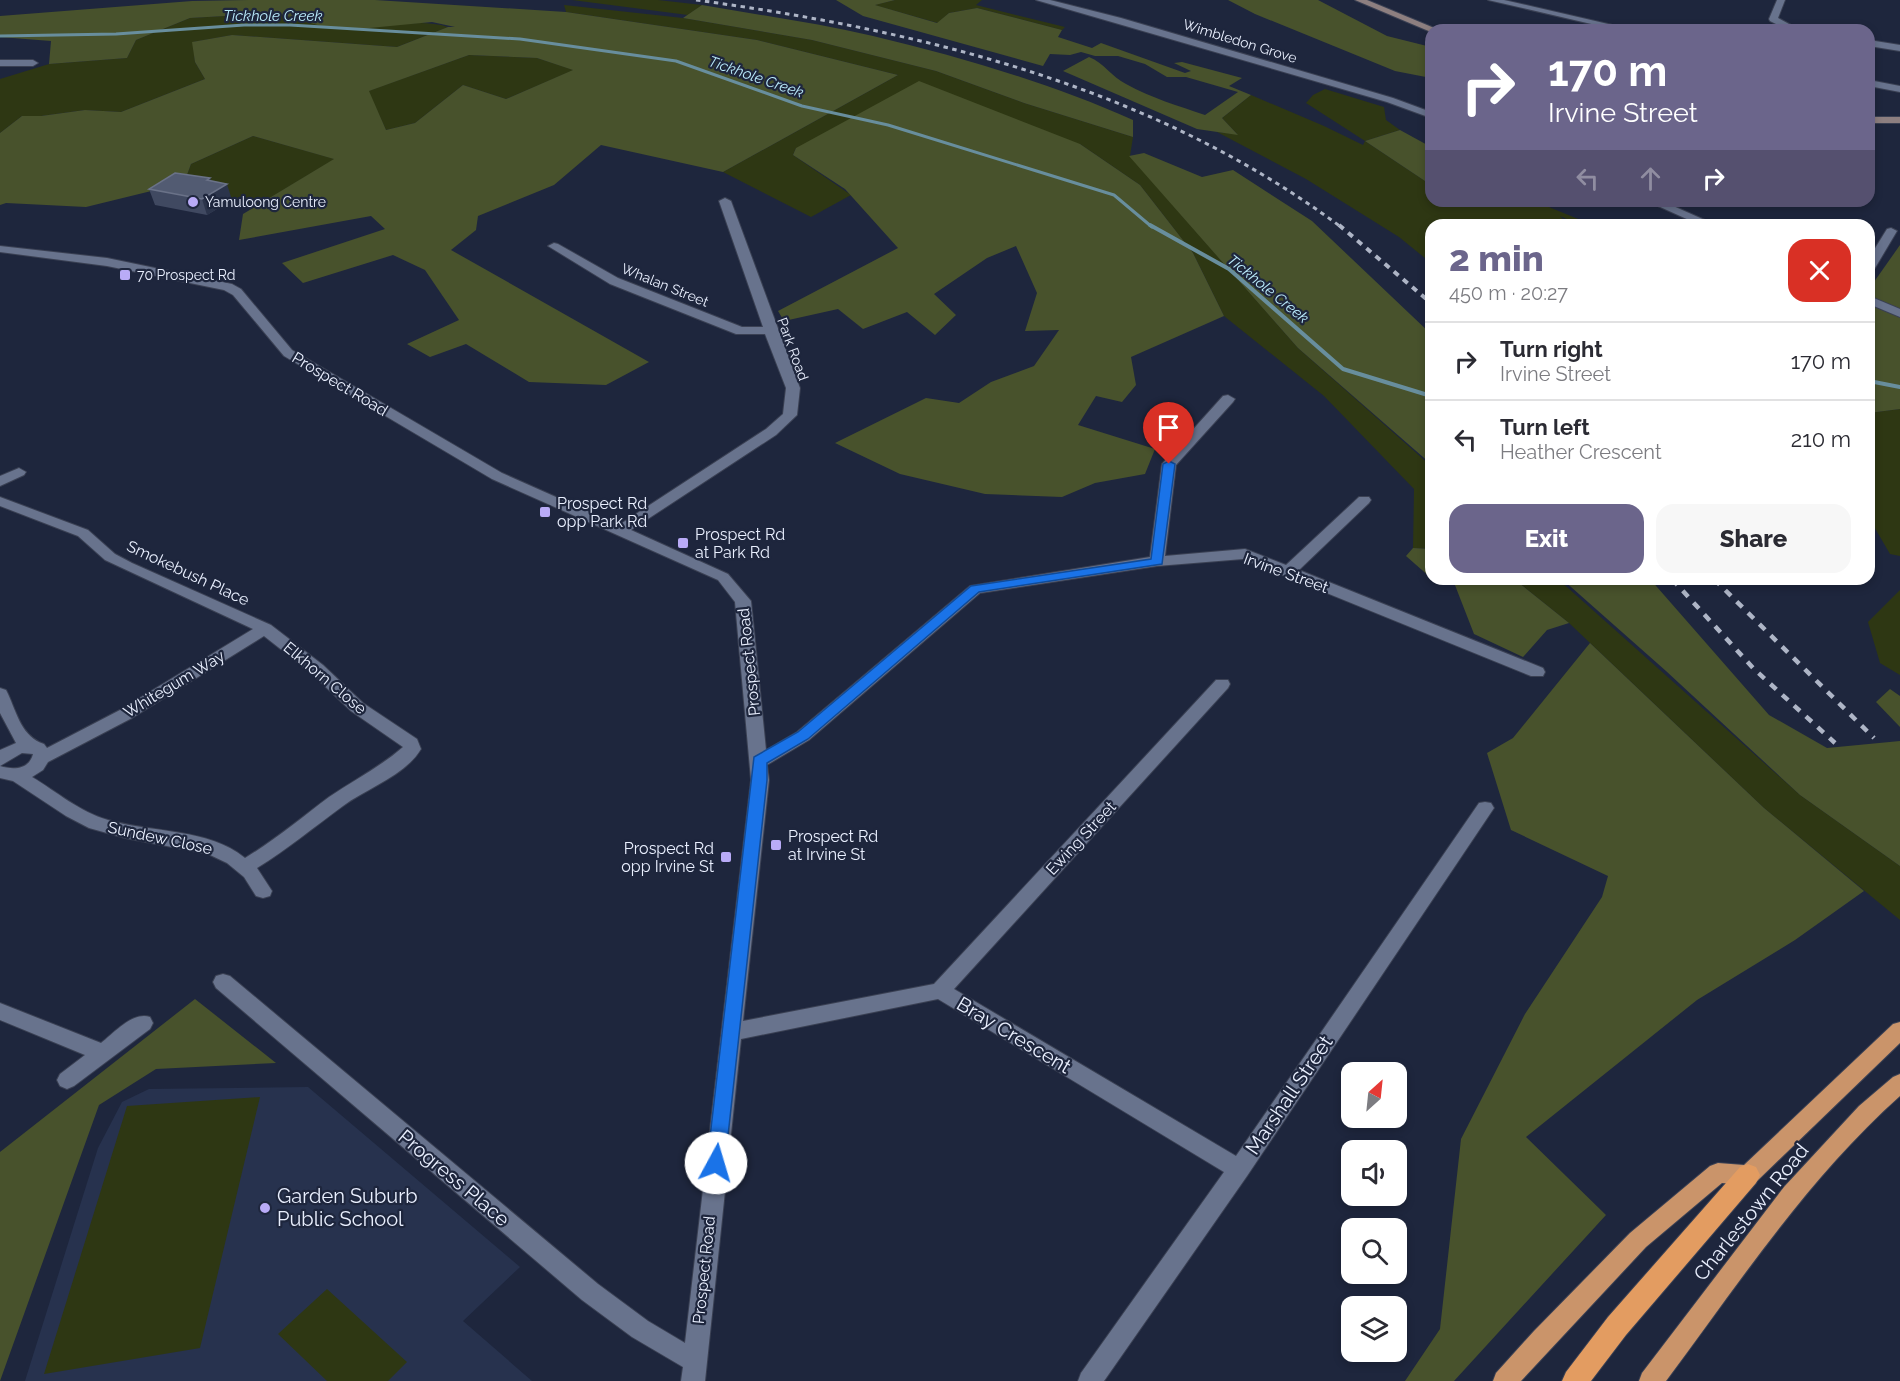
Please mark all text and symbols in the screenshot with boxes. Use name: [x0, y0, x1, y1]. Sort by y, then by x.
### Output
water label: Tickhole Creek: [223, 7, 323, 25]
street label: Wimbledon Grove: [1181, 16, 1299, 66]
text: 170 m: [1548, 47, 1667, 96]
icon: right: [1449, 48, 1527, 126]
water label: Tickhole Creek: [706, 52, 806, 102]
text: Irvine Street: [1548, 97, 1698, 128]
icon: left: [1571, 162, 1604, 195]
icon: ahead: [1634, 162, 1667, 195]
icon: right: [1697, 162, 1730, 195]
place label: Yamuloong Centre: [205, 194, 326, 210]
marker: Yamuloong Centre: [186, 195, 200, 209]
text: 2 min: [1449, 237, 1544, 279]
button: close: [1788, 239, 1851, 302]
water label: Tickhole Creek: [1224, 251, 1312, 327]
street label: Whalan Street: [619, 260, 711, 310]
place label: 70 Prospect Rd: [137, 267, 236, 283]
marker: 70 Prospect Rd: [118, 268, 132, 282]
text: 450 m · 20:27: [1449, 281, 1568, 305]
street label: Park Road: [774, 315, 812, 383]
text: Turn right: [1500, 336, 1603, 362]
icon: right: [1449, 345, 1482, 378]
street label: Prospect Road: [289, 348, 391, 420]
text: 170 m: [1791, 348, 1851, 374]
text: Irvine Street: [1500, 362, 1611, 386]
pin: [1143, 402, 1194, 464]
icon: arrive: [1152, 411, 1185, 444]
text: Turn left: [1500, 414, 1590, 440]
icon: left: [1449, 423, 1482, 456]
text: 210 m: [1791, 426, 1851, 452]
text: Heather Crescent: [1500, 440, 1662, 464]
place label: Prospect Rd opp Park Rd: [557, 494, 647, 531]
button: Exit: [1449, 504, 1644, 573]
button: Share: [1656, 504, 1851, 573]
marker: Prospect Rd opp Park Rd: [538, 505, 552, 519]
place label: Prospect Rd at Park Rd: [695, 525, 785, 562]
street label: Smokebush Place: [124, 536, 252, 610]
marker: Prospect Rd at Park Rd: [676, 536, 690, 550]
street label: Irvine Street: [1241, 549, 1332, 597]
street label: Prospect Road: [734, 607, 764, 717]
street label: Elkhorn Close: [280, 638, 370, 718]
street label: Whitegum Way: [120, 646, 228, 722]
street label: Ewing Street: [1042, 797, 1120, 879]
street label: Sundew Close: [106, 818, 214, 858]
place label: Prospect Rd at Irvine St: [788, 827, 878, 864]
marker: Prospect Rd at Irvine St: [769, 838, 783, 852]
place label: Prospect Rd opp Irvine St: [621, 839, 715, 876]
marker: Prospect Rd opp Irvine St: [719, 850, 733, 864]
street label: Bray Crescent: [953, 991, 1076, 1079]
street label: Marshall Street: [1240, 1031, 1338, 1159]
north arrow: [1341, 1062, 1407, 1128]
map controls: [1341, 1062, 1407, 1362]
street label: Progress Place: [394, 1125, 515, 1232]
position arrow: [684, 1131, 748, 1195]
street label: Charlestown Road: [1688, 1139, 1814, 1285]
button: sound: [1341, 1140, 1407, 1206]
place label: Garden Suburb Public School: [277, 1184, 418, 1231]
marker: Garden Suburb Public School: [258, 1201, 272, 1215]
street label: Prospect Road: [689, 1215, 719, 1325]
button: search: [1341, 1218, 1407, 1284]
button: layers: [1341, 1296, 1407, 1362]

